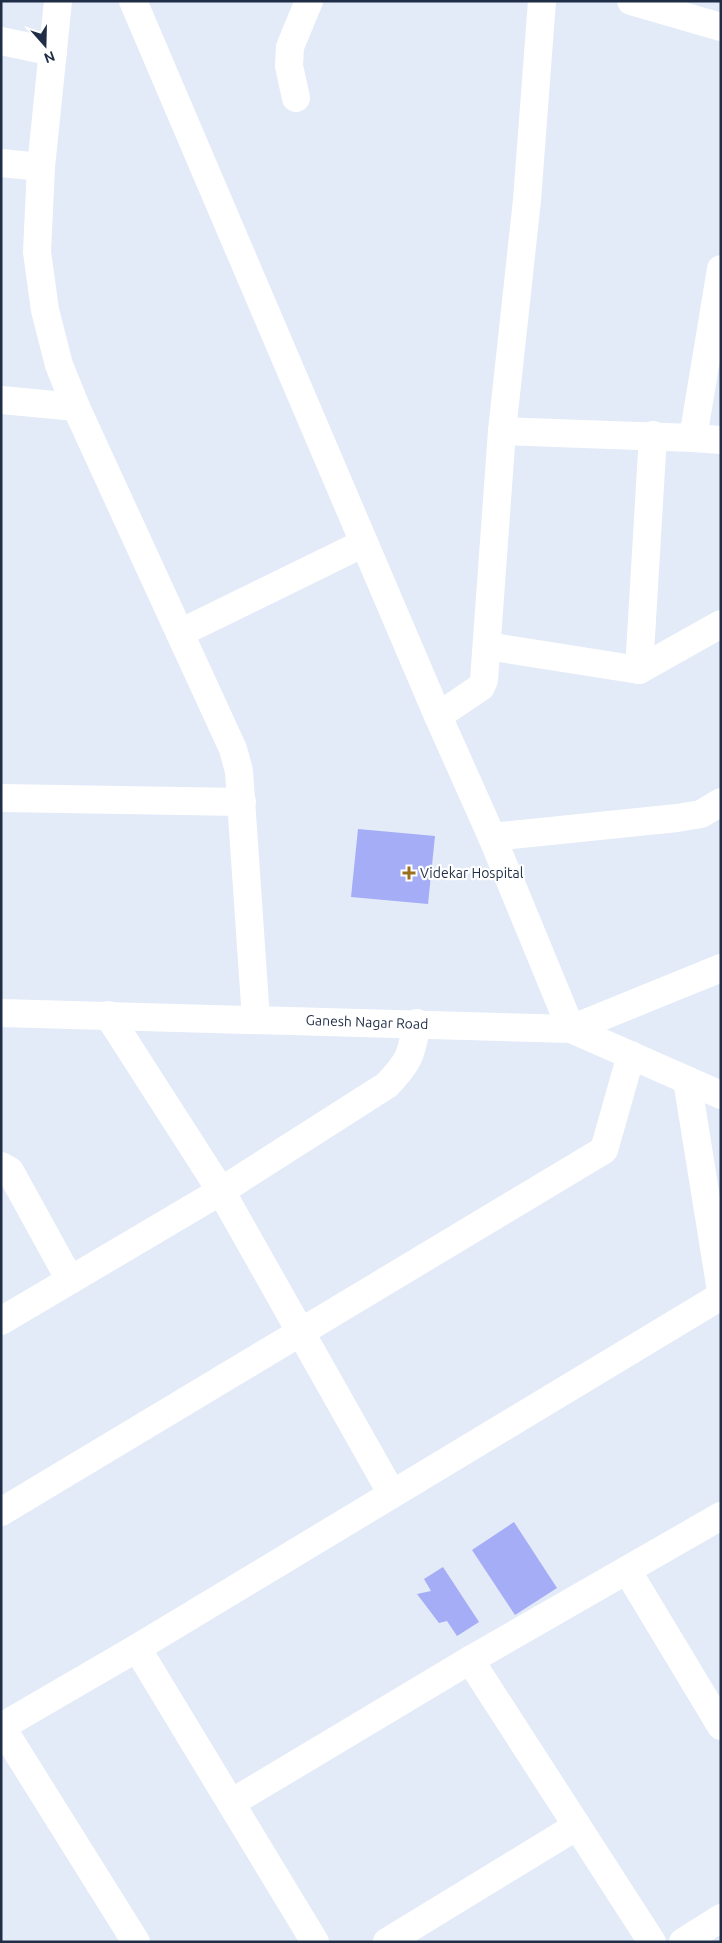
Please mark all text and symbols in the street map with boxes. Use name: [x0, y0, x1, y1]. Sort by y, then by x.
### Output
north arrow: [20, 20, 70, 70]
text: N: [42, 48, 57, 67]
place label: Videkar Hospital: [420, 865, 524, 881]
marker: Videkar Hospital: [402, 866, 416, 880]
street label: Ganesh Nagar Road: [305, 1012, 429, 1032]

